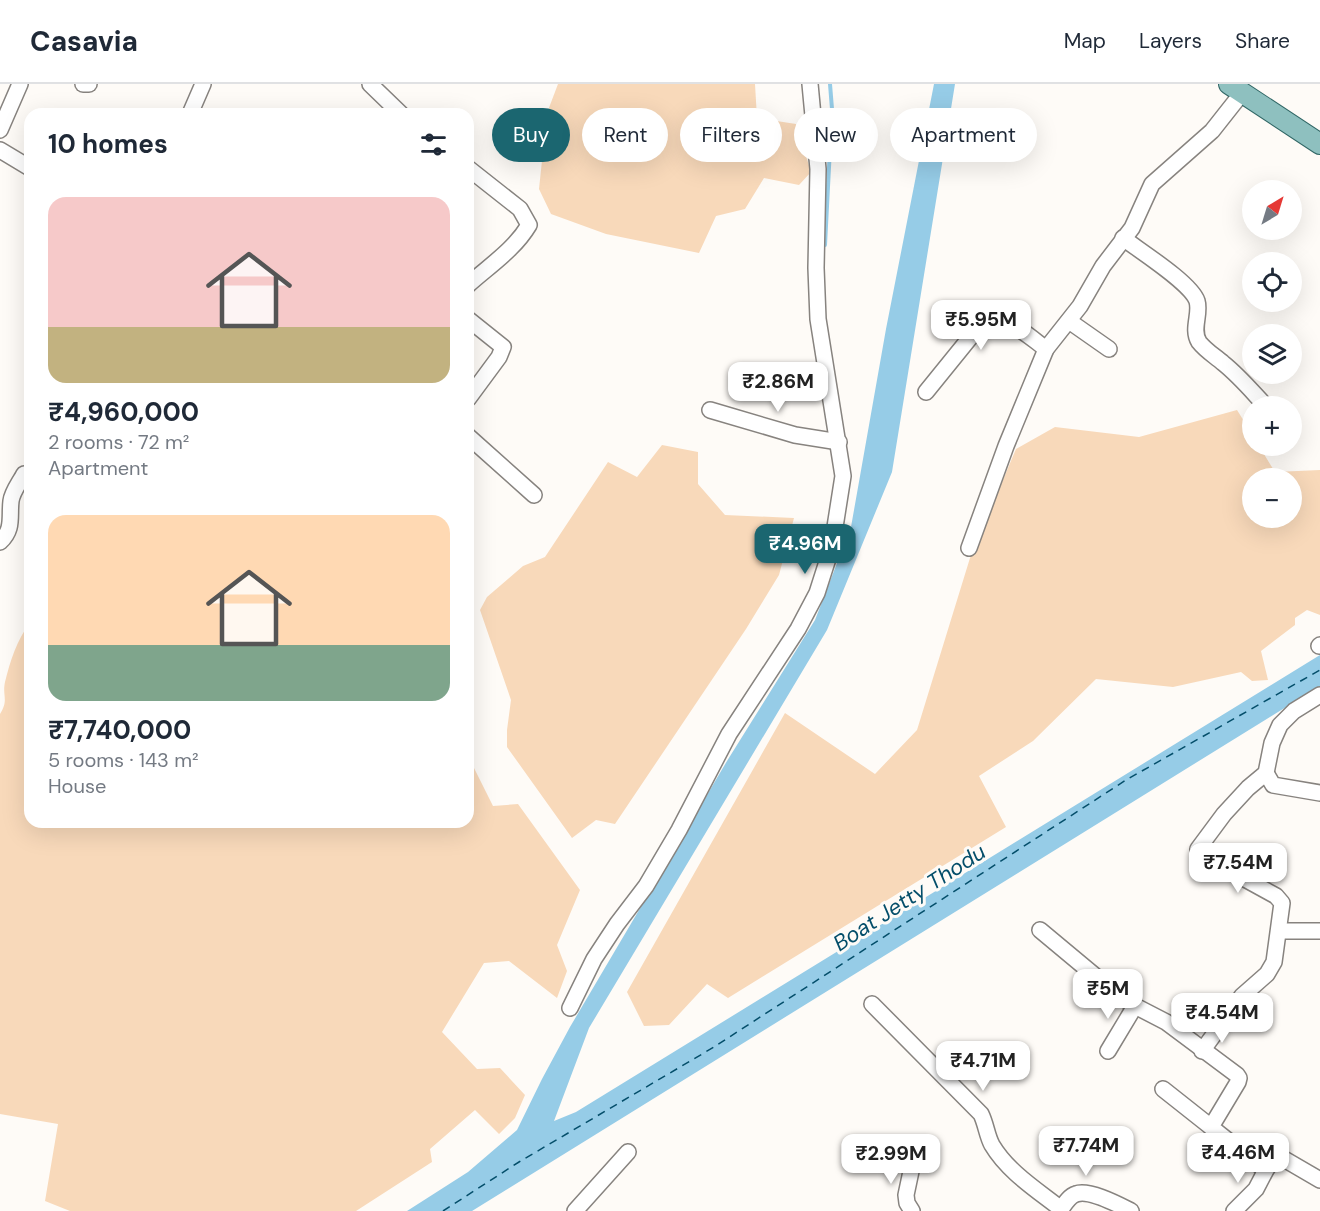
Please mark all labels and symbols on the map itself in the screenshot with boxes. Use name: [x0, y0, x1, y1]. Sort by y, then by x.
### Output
north arrow: [1242, 180, 1302, 240]
pin: ₹5.95M: [932, 300, 1030, 351]
pin: ₹2.86M: [729, 362, 827, 413]
pin: ₹4.96M: [756, 524, 854, 575]
water label: Boat Jetty Thodu: [827, 837, 991, 958]
pin: ₹7.54M: [1189, 843, 1287, 894]
pin: ₹5M: [1079, 969, 1137, 1020]
pin: ₹4.54M: [1173, 993, 1271, 1044]
pin: ₹4.71M: [934, 1041, 1032, 1092]
pin: ₹7.74M: [1037, 1126, 1135, 1177]
pin: ₹4.46M: [1189, 1133, 1287, 1184]
pin: ₹2.99M: [842, 1134, 940, 1185]

